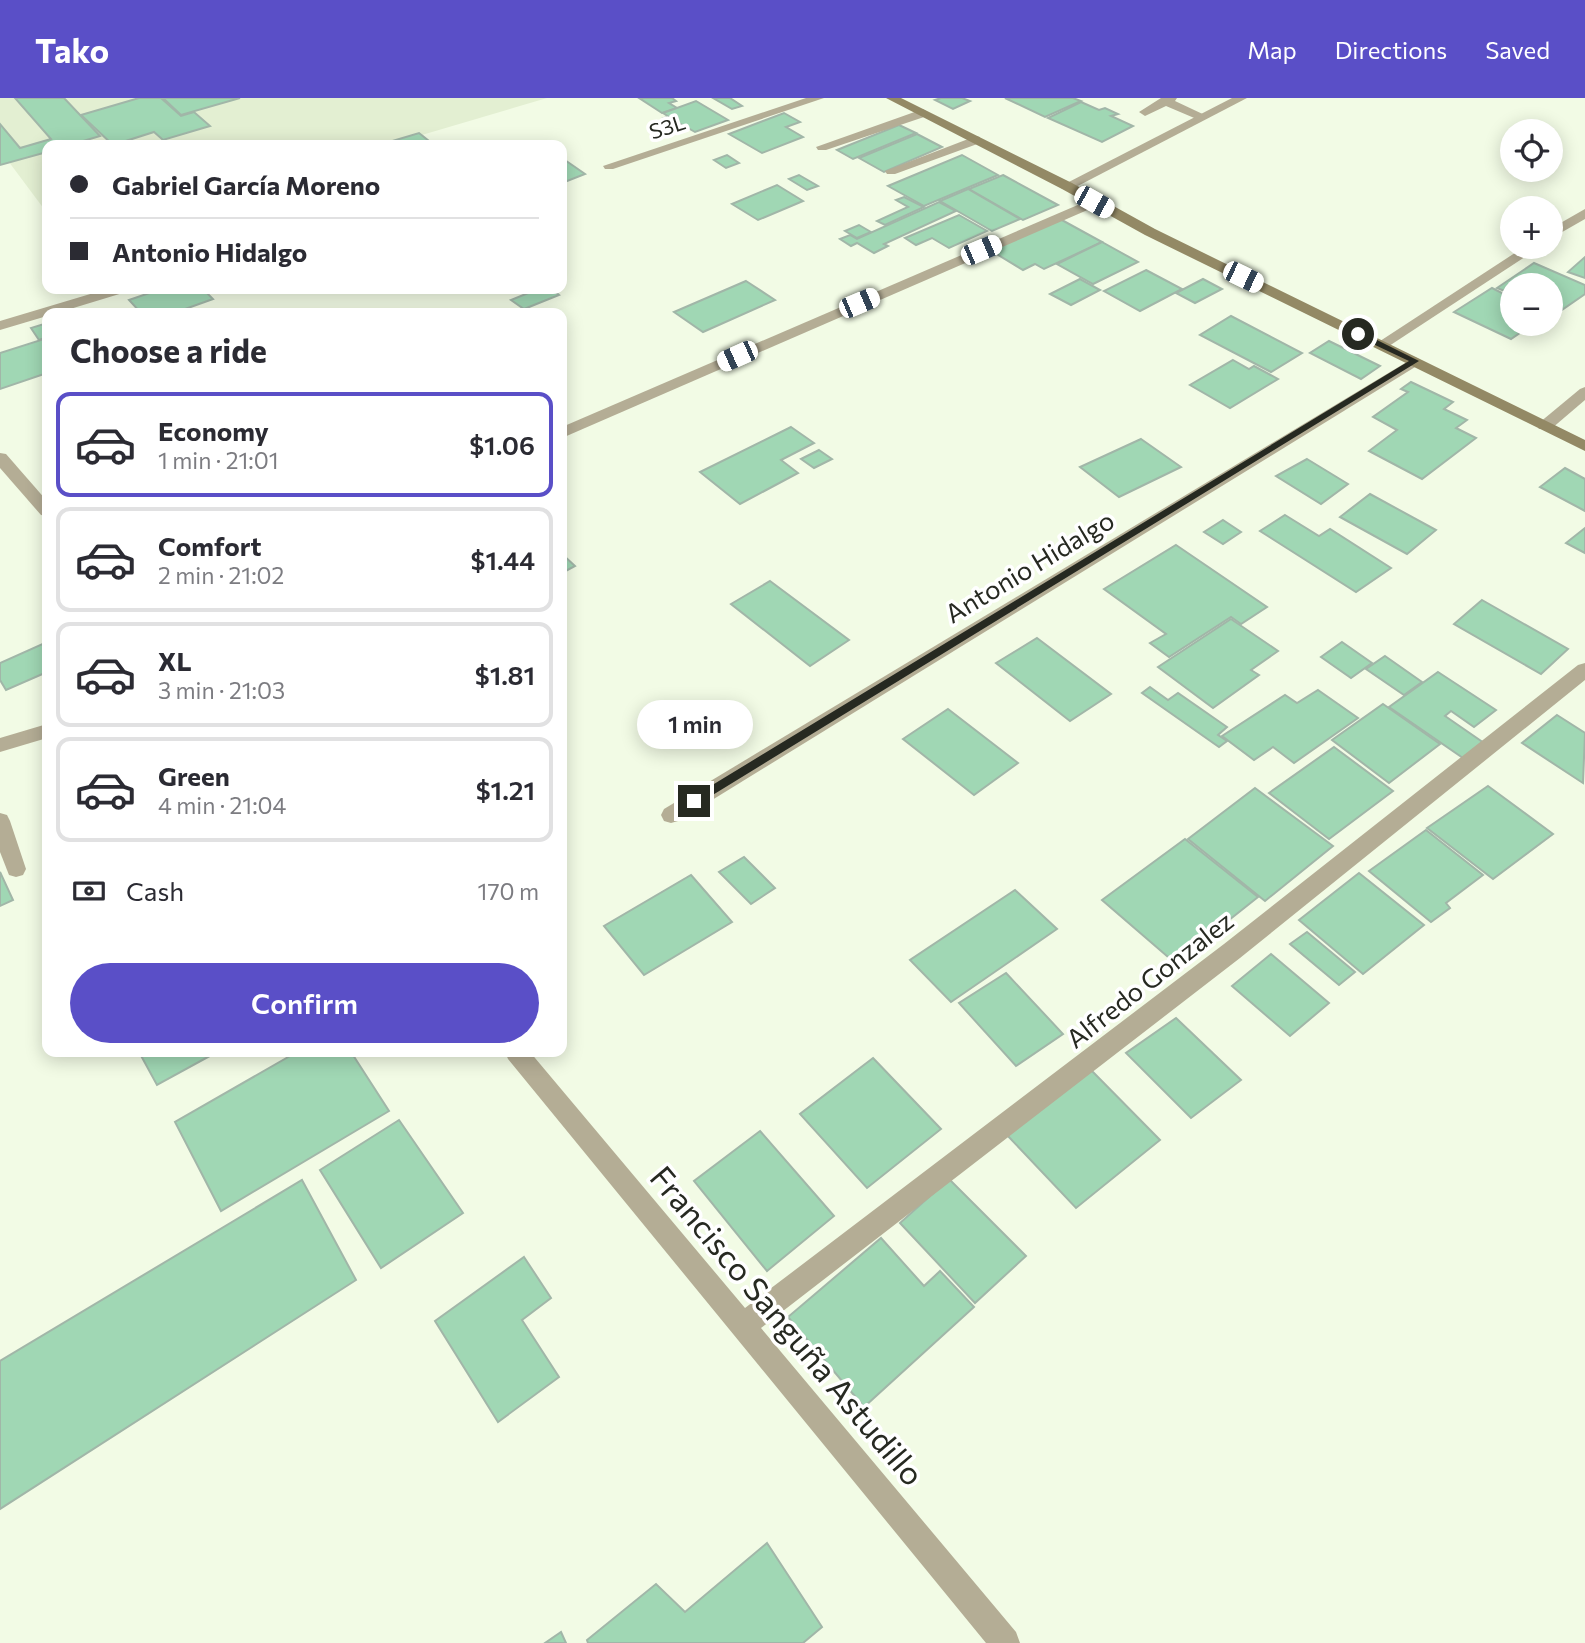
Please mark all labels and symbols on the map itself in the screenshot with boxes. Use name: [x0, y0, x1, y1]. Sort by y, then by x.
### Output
street label: S3L: [646, 108, 688, 144]
car: [1071, 183, 1118, 221]
car: [958, 232, 1005, 268]
car: [1220, 258, 1267, 296]
car: [836, 285, 883, 321]
route start: [1342, 318, 1374, 350]
car: [714, 338, 761, 374]
street label: Antonio Hidalgo: [939, 503, 1119, 629]
callout: 1 min: [636, 700, 752, 748]
route end: [678, 785, 710, 817]
street label: Alfredo Gonzalez: [1059, 904, 1239, 1054]
street label: Francisco Sanguña Astudillo: [643, 1157, 933, 1493]

